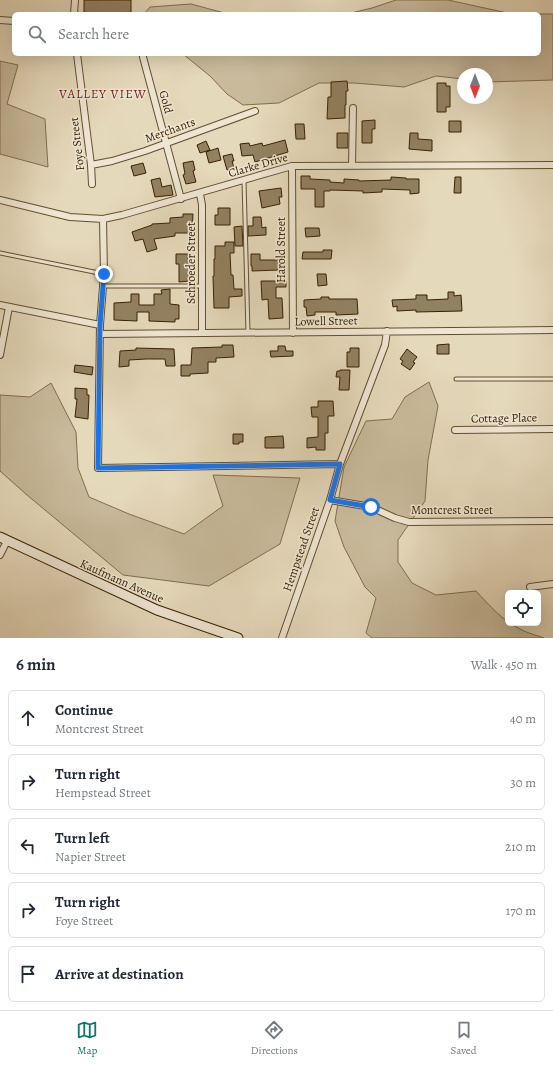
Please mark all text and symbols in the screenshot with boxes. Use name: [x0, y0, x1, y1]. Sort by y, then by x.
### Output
search box: [12, 12, 541, 56]
icon: search: [26, 23, 48, 45]
text: Search here: [58, 24, 129, 44]
north arrow: [457, 68, 493, 104]
district label: VALLEY VIEW: [58, 85, 147, 102]
street label: Gold: [155, 89, 177, 116]
street label: Merchants: [143, 113, 197, 146]
street label: Foye Street: [66, 116, 88, 172]
street label: Clarke Drive: [226, 149, 290, 181]
street label: Harold Street: [273, 217, 289, 283]
street label: Schroeder Street: [183, 222, 199, 304]
route end: [95, 265, 113, 283]
street label: Lowell Street: [294, 312, 358, 330]
street label: Cottage Place: [471, 409, 537, 427]
route start: [362, 498, 380, 516]
street label: Montcrest Street: [411, 502, 493, 518]
street label: Hempstead Street: [279, 504, 323, 593]
street label: Kaufmann Avenue: [77, 555, 167, 607]
map controls: [505, 590, 541, 626]
button: locate: [505, 590, 541, 626]
text: 6 min: [16, 653, 56, 676]
text: Walk · 450 m: [471, 656, 537, 673]
text: Continue: [55, 700, 113, 720]
icon: ahead: [17, 707, 39, 729]
text: 40 m: [510, 710, 536, 727]
text: Montcrest Street: [55, 720, 144, 737]
text: Turn right: [55, 764, 120, 784]
icon: right: [17, 771, 39, 793]
text: 30 m: [510, 774, 536, 791]
text: Hempstead Street: [55, 784, 151, 801]
text: Turn left: [55, 828, 110, 848]
icon: left: [17, 835, 39, 857]
text: 210 m: [505, 838, 536, 855]
text: Napier Street: [55, 848, 126, 865]
text: Turn right: [55, 892, 120, 912]
icon: right: [17, 899, 39, 921]
text: 170 m: [506, 902, 536, 919]
text: Foye Street: [55, 912, 113, 929]
icon: arrive: [17, 963, 39, 985]
text: Arrive at destination: [55, 964, 184, 984]
tab: Map: [76, 1019, 98, 1058]
tab: Directions: [251, 1019, 298, 1058]
tab: Saved: [451, 1019, 477, 1058]

